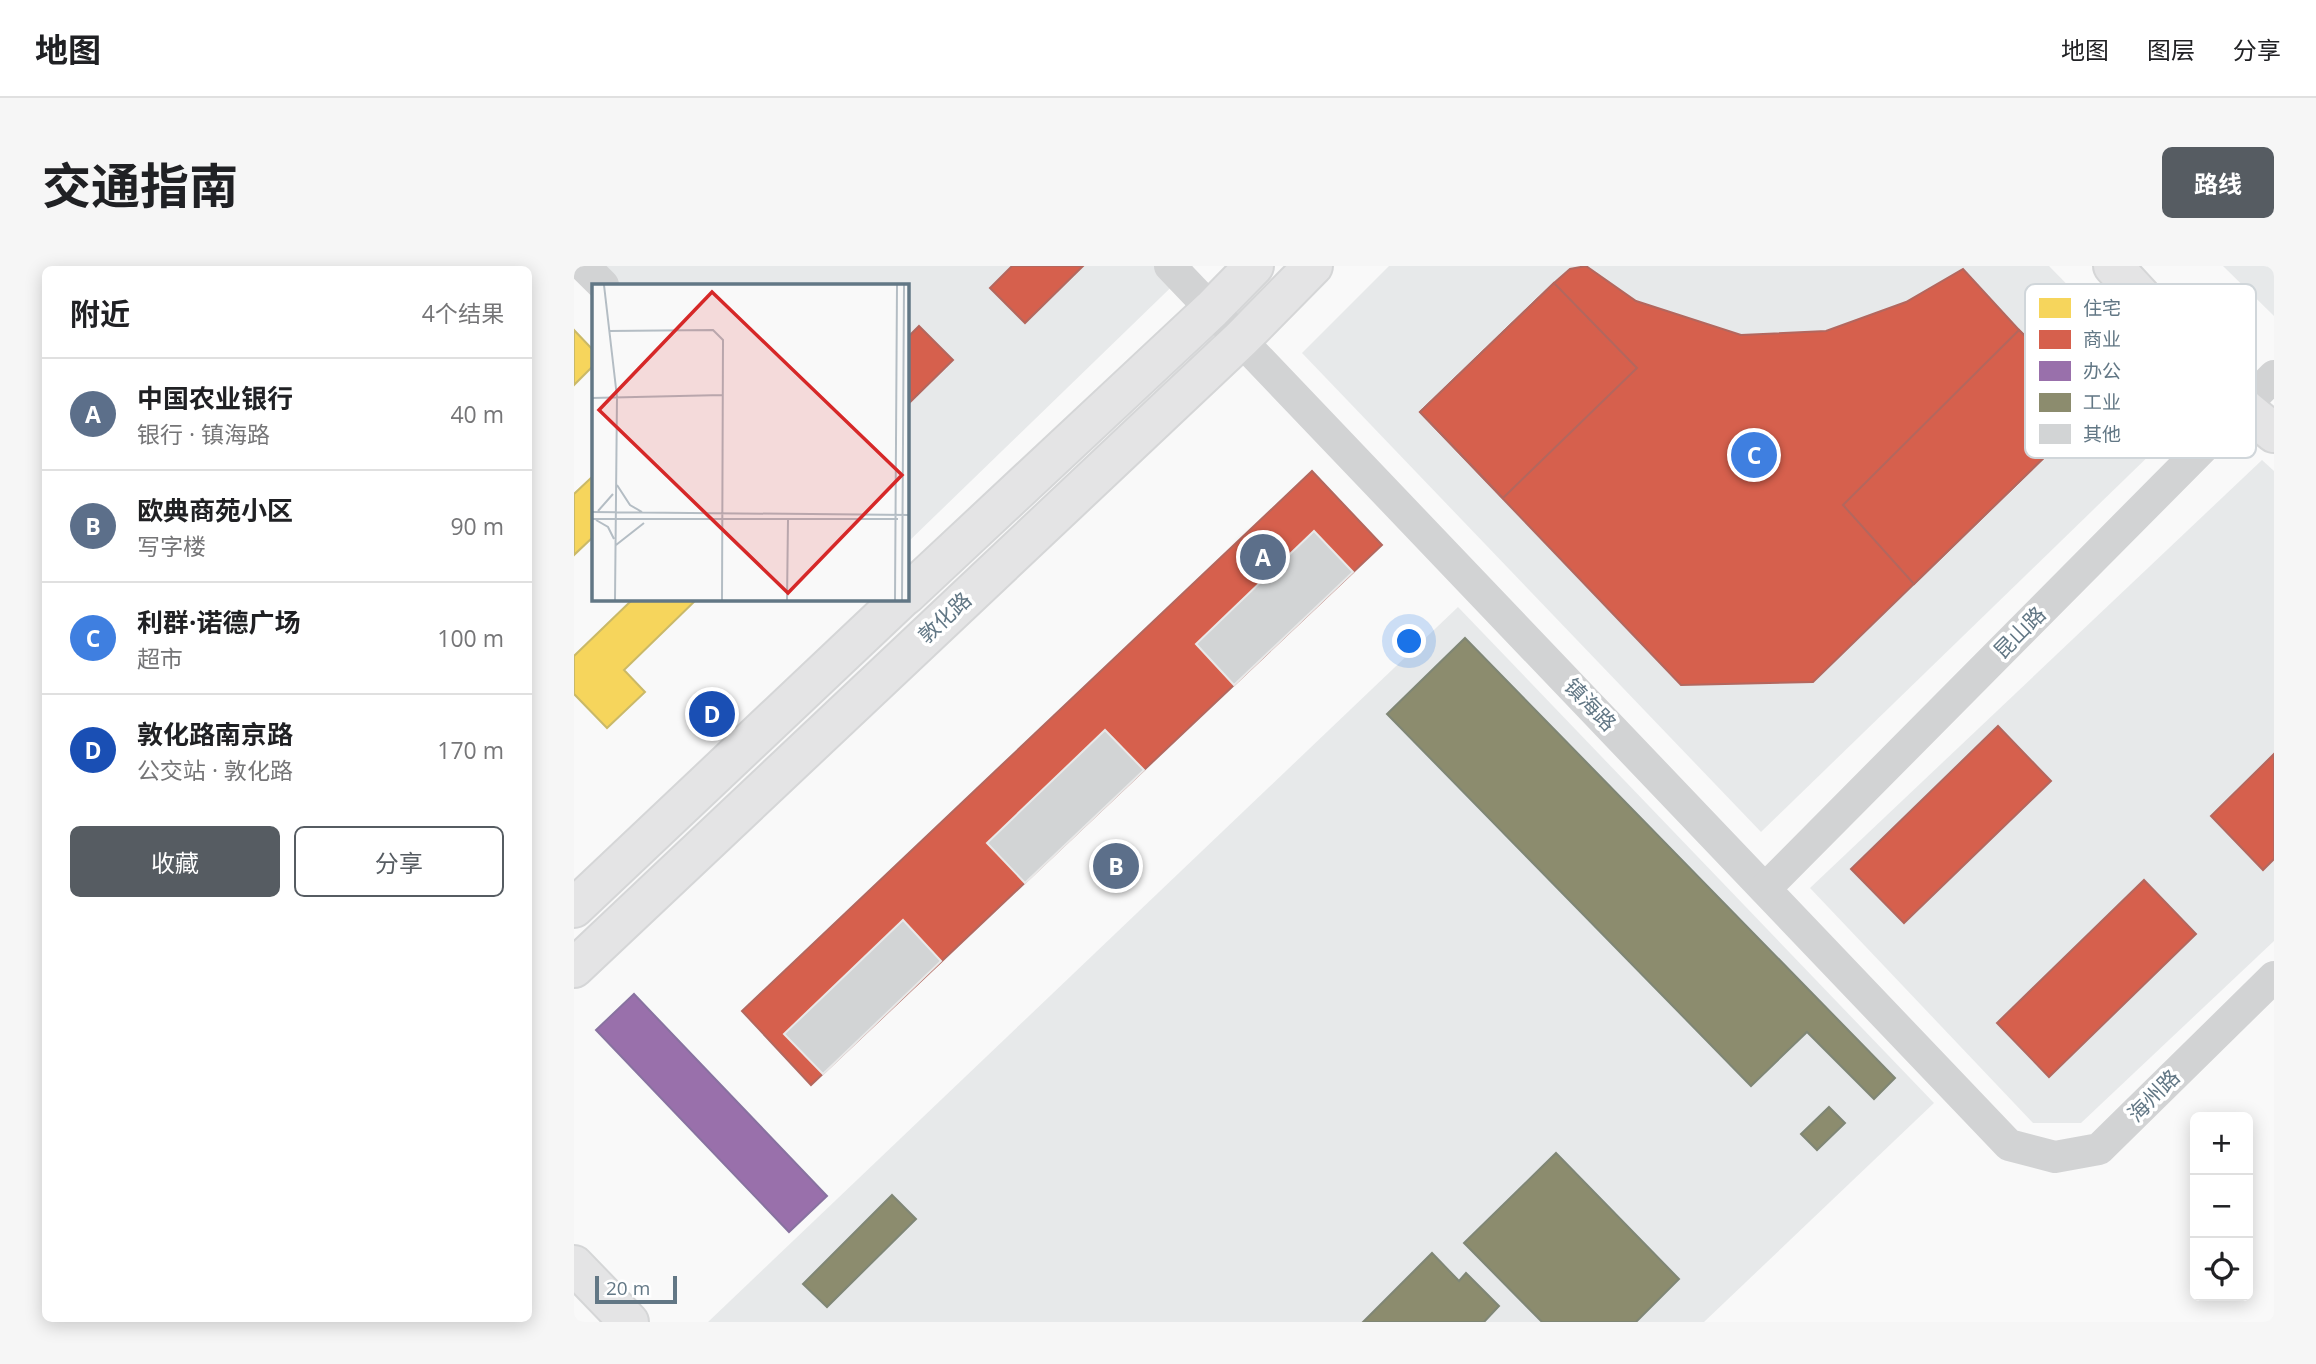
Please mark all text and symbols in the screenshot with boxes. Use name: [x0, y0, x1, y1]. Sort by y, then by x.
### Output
text: 地图: [35, 27, 101, 72]
text: 地图: [2061, 33, 2109, 66]
text: 图层: [2147, 33, 2195, 66]
text: 分享: [2233, 33, 2281, 66]
button: 路线: [2162, 147, 2274, 218]
text: 交通指南: [42, 152, 238, 218]
inset map: [592, 284, 908, 600]
legend: [2025, 284, 2256, 458]
text: 附近: [70, 293, 130, 334]
text: 住宅: [2083, 295, 2121, 321]
text: 4个结果: [422, 297, 504, 329]
text: 商业: [2083, 326, 2121, 352]
text: 办公: [2083, 358, 2121, 384]
text: 中国农业银行: [137, 380, 293, 416]
text: 工业: [2083, 389, 2121, 415]
text: A: [85, 398, 101, 430]
text: 40 m: [450, 398, 504, 430]
text: 银行 · 镇海路: [137, 418, 270, 450]
text: 其他: [2083, 421, 2121, 447]
pin: C: [1731, 429, 1777, 481]
text: 欧典商苑小区: [137, 492, 293, 528]
text: B: [85, 510, 101, 542]
text: 90 m: [450, 510, 504, 542]
text: 写字楼: [137, 530, 206, 562]
pin: A: [1240, 531, 1286, 583]
street label: 敦化路: [912, 586, 977, 649]
street label: 昆山路: [1987, 600, 2051, 664]
text: 利群·诺德广场: [137, 604, 300, 640]
text: C: [86, 622, 100, 654]
text: 100 m: [437, 622, 504, 654]
your location: [1392, 624, 1426, 658]
text: 超市: [137, 642, 183, 674]
street label: 镇海路: [1559, 672, 1623, 737]
pin: D: [689, 688, 735, 740]
text: 敦化路南京路: [137, 716, 293, 752]
text: D: [84, 734, 102, 766]
text: 170 m: [437, 734, 504, 766]
text: 公交站 · 敦化路: [137, 754, 293, 786]
button: 收藏: [70, 826, 280, 897]
button: 分享: [294, 826, 504, 897]
pin: B: [1093, 840, 1139, 892]
street label: 海州路: [2121, 1063, 2185, 1127]
map controls: [2190, 1112, 2253, 1301]
button: +: [2190, 1112, 2253, 1175]
button: −: [2190, 1175, 2253, 1238]
button: locate: [2190, 1238, 2253, 1301]
scale bar: [595, 1273, 677, 1305]
text: 20 m: [606, 1275, 650, 1301]

